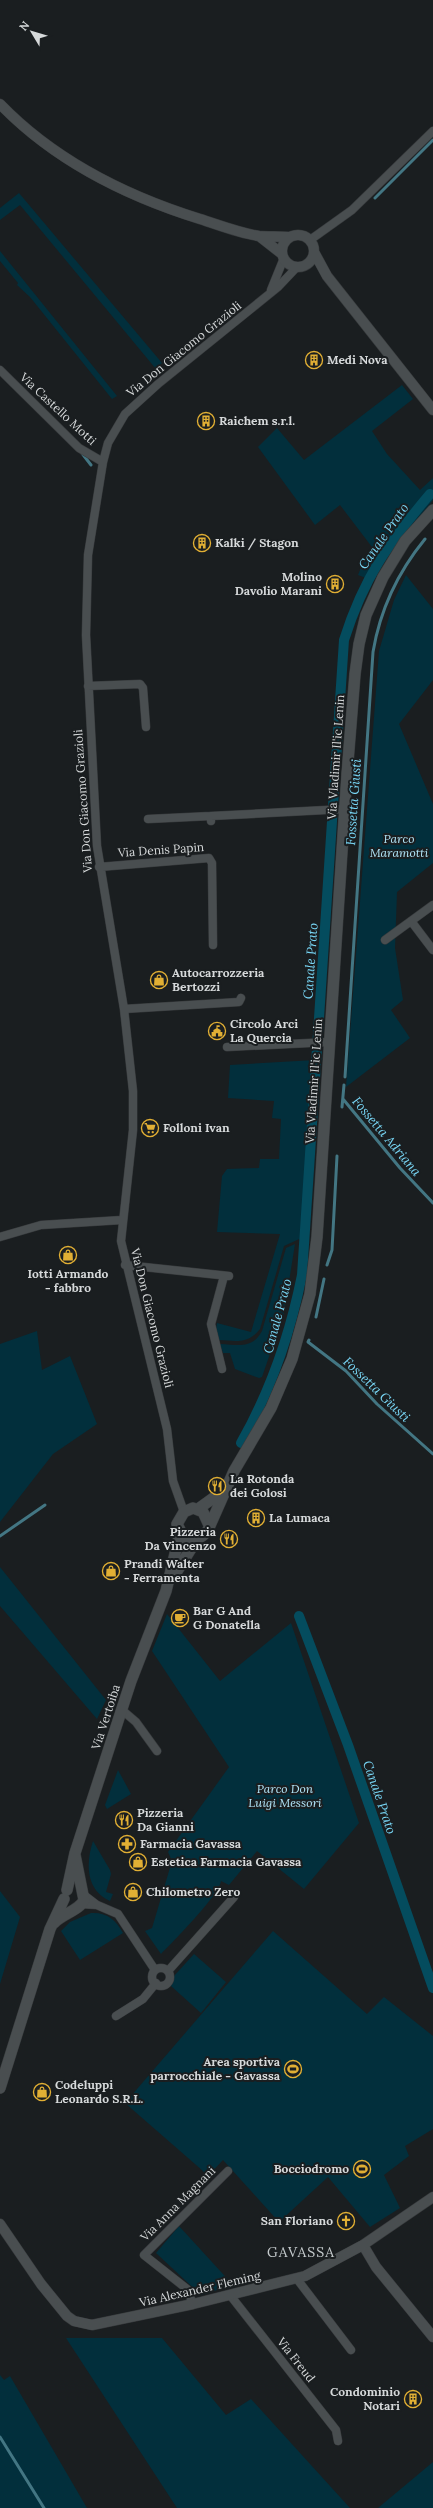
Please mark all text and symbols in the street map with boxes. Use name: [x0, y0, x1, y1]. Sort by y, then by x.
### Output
north arrow: [12, 12, 52, 52]
text: N: [16, 18, 33, 34]
street label: Via Don Giacomo Grazioli: [122, 298, 244, 400]
building icon: Medi Nova: [304, 350, 324, 370]
place label: Medi Nova: [327, 352, 388, 367]
street label: Via Castello Motti: [16, 369, 100, 448]
building icon: Raichem s.r.l.: [196, 411, 216, 431]
place label: Raichem s.r.l.: [219, 413, 295, 428]
water label: Canale Prato: [354, 500, 412, 573]
building icon: Kalki / Stagon: [192, 533, 212, 553]
place label: Kalki / Stagon: [215, 535, 299, 551]
place label: Molino Davolio Marani: [235, 569, 322, 598]
building icon: Molino Davolio Marani: [325, 574, 345, 594]
street label: Via Vladimir Il'ic Lenin: [324, 694, 347, 821]
street label: Via Don Giacomo Grazioli: [70, 729, 95, 874]
water label: Fossetta Giusti: [342, 757, 365, 846]
park label: Parco Maramotti: [370, 831, 428, 860]
street label: Via Denis Papin: [116, 839, 205, 860]
water label: Canale Prato: [299, 922, 322, 1000]
place label: Autocarrozzeria Bertozzi: [172, 965, 265, 994]
shop icon: Autocarrozzeria Bertozzi: [149, 970, 169, 990]
place label: Circolo Arci La Quercia: [230, 1016, 298, 1045]
street label: Via Vladimir Il'ic Lenin: [302, 1018, 325, 1145]
public building icon: Circolo Arci La Quercia: [207, 1021, 227, 1041]
water label: Fossetta Adriana: [348, 1093, 425, 1180]
supermarket icon: Folloni Ivan: [140, 1118, 160, 1138]
place label: Folloni Ivan: [163, 1120, 230, 1135]
shop icon: Iotti Armando - fabbro: [58, 1245, 78, 1265]
street label: Via Don Giacomo Grazioli: [128, 1246, 177, 1389]
place label: Iotti Armando - fabbro: [28, 1266, 109, 1295]
water label: Canale Prato: [259, 1277, 296, 1355]
water label: Fossetta Giusti: [339, 1353, 414, 1426]
place label: La Rotonda dei Golosi: [230, 1471, 295, 1500]
restaurant icon: La Rotonda dei Golosi: [207, 1476, 227, 1496]
building icon: La Lumaca: [246, 1508, 266, 1528]
place label: La Lumaca: [269, 1510, 331, 1525]
place label: Pizzeria Da Vincenzo: [144, 1524, 217, 1553]
restaurant icon: Pizzeria Da Vincenzo: [219, 1529, 239, 1549]
place label: Prandi Walter - Ferramenta: [124, 1556, 204, 1585]
shop icon: Prandi Walter - Ferramenta: [101, 1561, 121, 1581]
place label: Bar G And G Donatella: [193, 1603, 261, 1632]
cafe icon: Bar G And G Donatella: [170, 1608, 190, 1628]
street label: Via Vertoiba: [88, 1682, 123, 1752]
water label: Canale Prato: [359, 1758, 400, 1836]
park label: Parco Don Luigi Messori: [248, 1781, 322, 1810]
place label: Pizzeria Da Gianni: [137, 1805, 194, 1834]
restaurant icon: Pizzeria Da Gianni: [114, 1810, 134, 1830]
pharmacy icon: Farmacia Gavassa: [117, 1834, 137, 1854]
place label: Farmacia Gavassa: [140, 1836, 242, 1851]
shop icon: Estetica Farmacia Gavassa: [128, 1852, 148, 1872]
place label: Estetica Farmacia Gavassa: [151, 1854, 302, 1869]
shop icon: Chilometro Zero: [123, 1882, 143, 1902]
place label: Chilometro Zero: [146, 1884, 241, 1899]
place label: Area sportiva parrocchiale - Gavassa: [150, 2054, 281, 2083]
sports icon: Area sportiva parrocchiale - Gavassa: [283, 2059, 303, 2079]
place label: Codeluppi Leonardo S.R.L.: [55, 2077, 143, 2106]
shop icon: Codeluppi Leonardo S.R.L.: [32, 2082, 52, 2102]
sports icon: Bocciodromo: [352, 2159, 372, 2179]
place label: Bocciodromo: [274, 2161, 349, 2176]
street label: Via Anna Magnani: [136, 2163, 218, 2245]
church icon: San Floriano: [336, 2211, 356, 2231]
place label: San Floriano: [261, 2213, 333, 2228]
district label: GAVASSA: [267, 2243, 335, 2261]
street label: Via Alexander Fleming: [137, 2267, 262, 2310]
street label: Via Freud: [274, 2333, 319, 2385]
place label: Condominio Notari: [330, 2384, 400, 2413]
building icon: Condominio Notari: [403, 2389, 423, 2409]

